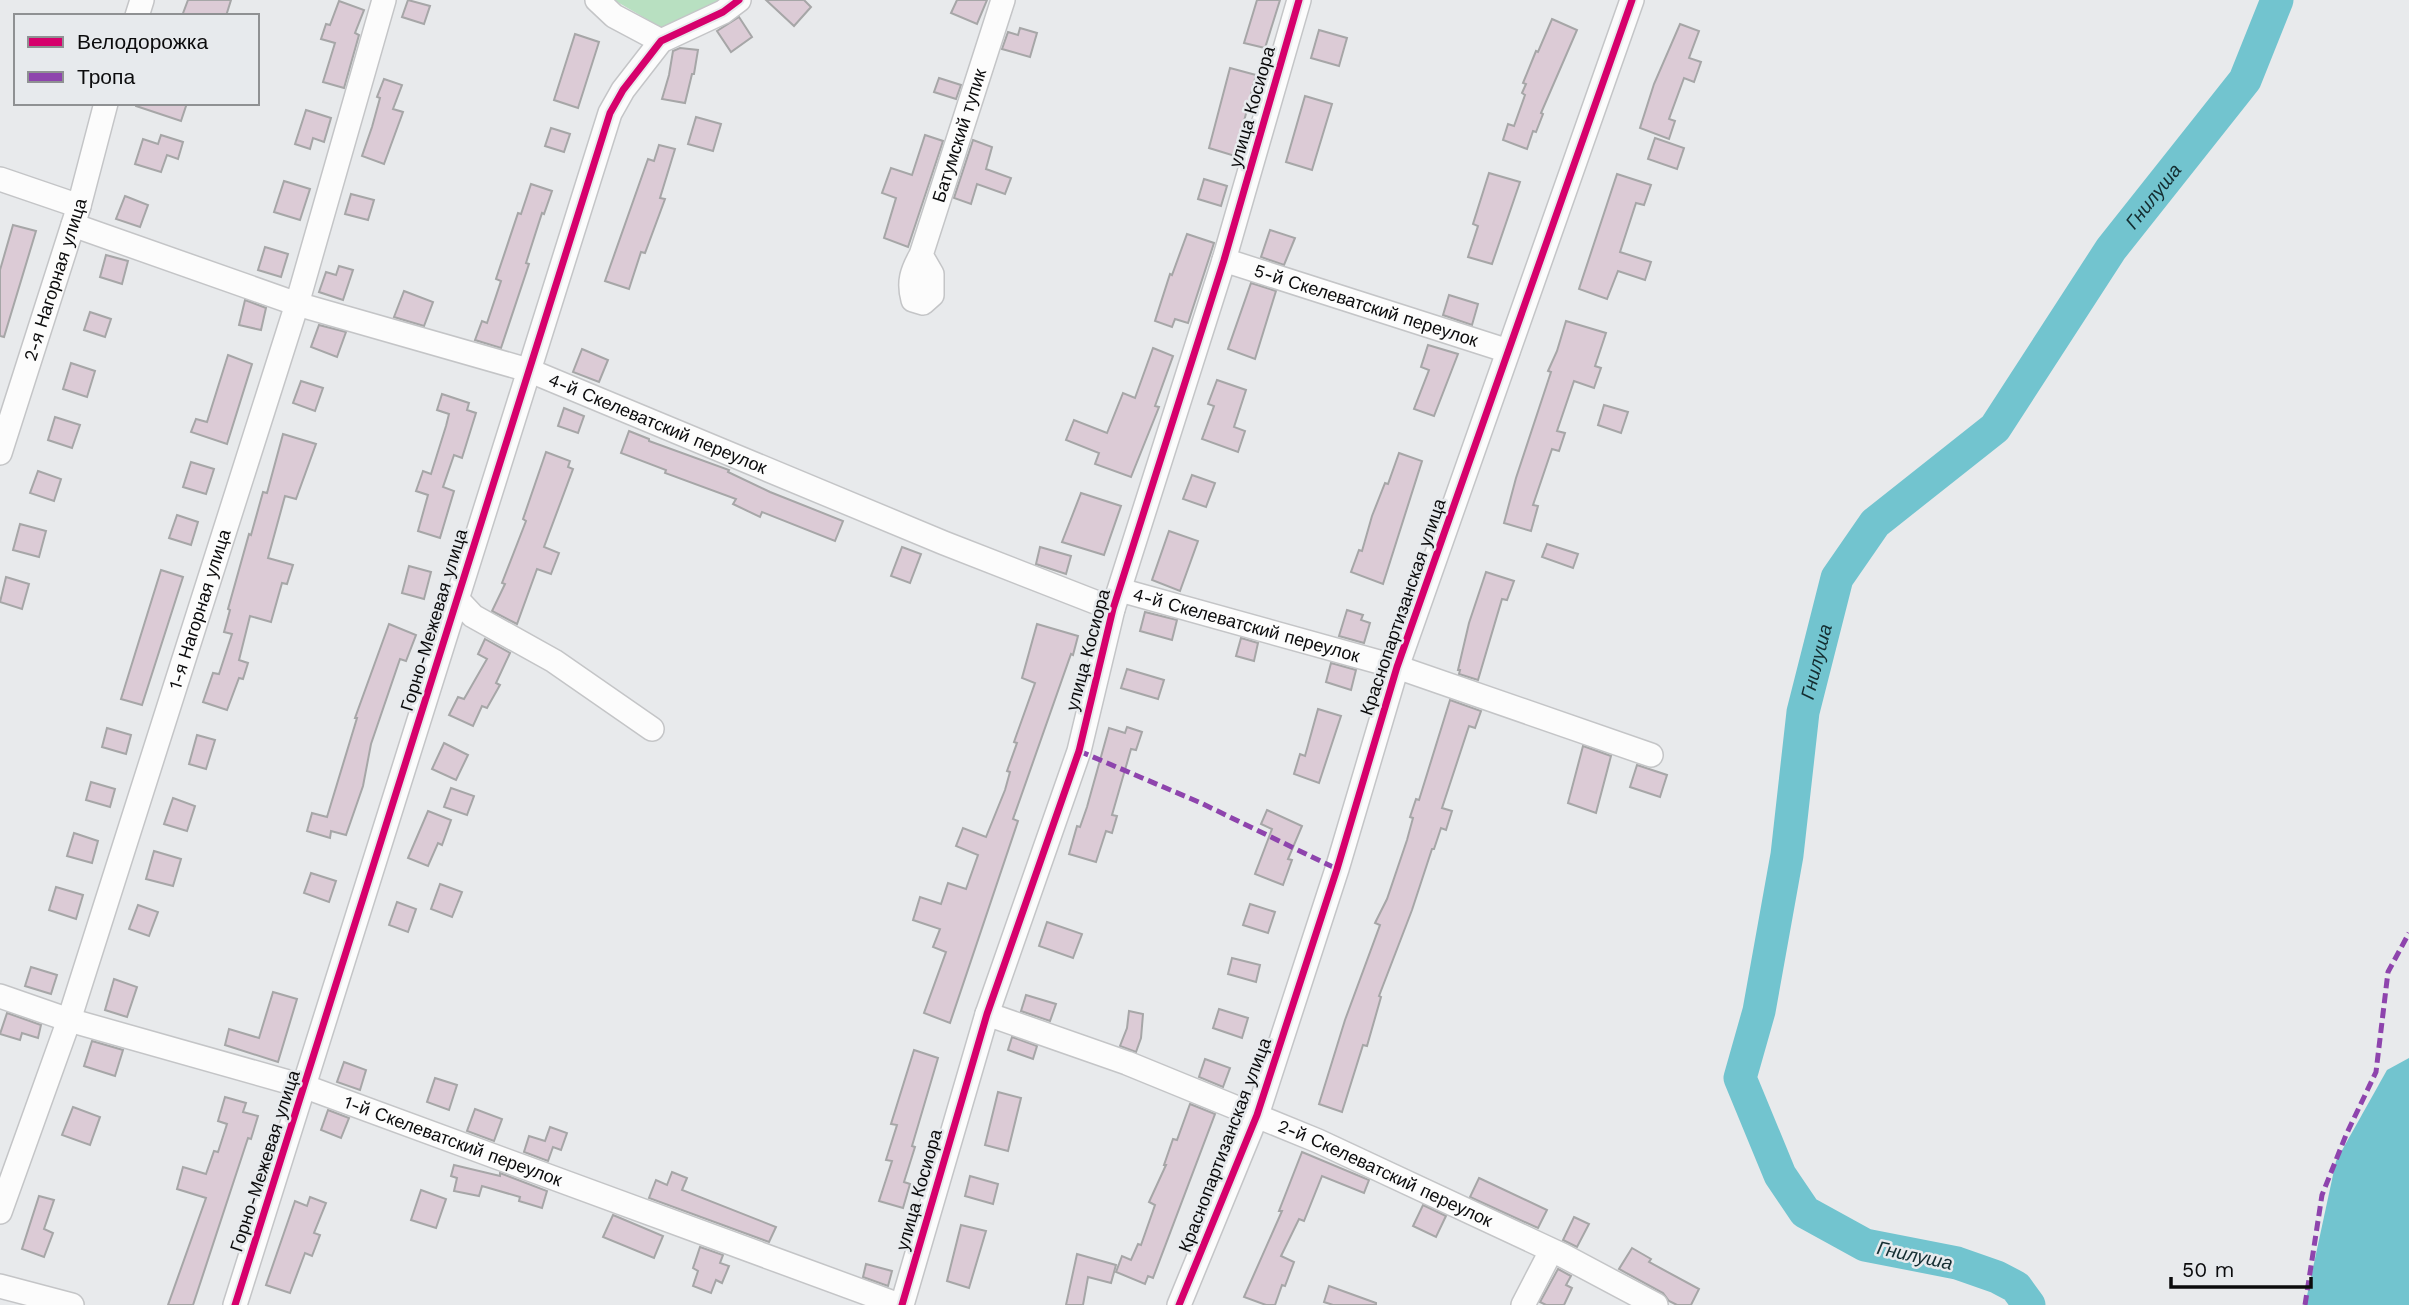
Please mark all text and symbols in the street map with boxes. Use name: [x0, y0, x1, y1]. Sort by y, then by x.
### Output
legend: [14, 14, 259, 105]
text: Велодорожка: [77, 29, 208, 54]
street label: улица Косиора: [1224, 43, 1279, 170]
text: Тропа: [77, 64, 135, 89]
street label: Батумский тупик: [928, 66, 990, 205]
water label: Гнилуша: [2121, 159, 2186, 234]
street label: 2-я Нагорная улица: [19, 195, 91, 364]
street label: 5-й Скелеватский переулок: [1251, 259, 1481, 351]
street label: 4-й Скелеватский переулок: [545, 369, 770, 478]
street label: Краснопартизанская улица: [1355, 495, 1450, 718]
street label: Горно-Межевая улица: [396, 525, 472, 714]
street label: 1-я Нагорная улица: [164, 526, 235, 692]
street label: 4-й Скелеватский переулок: [1131, 583, 1362, 666]
street label: улица Косиора: [1061, 586, 1114, 713]
water label: Гнилуша: [1796, 621, 1837, 702]
street label: Краснопартизанская улица: [1174, 1034, 1276, 1255]
street label: Горно-Межевая улица: [225, 1067, 304, 1254]
street label: 1-й Скелеватский переулок: [341, 1091, 565, 1190]
street label: 2-й Скелеватский переулок: [1275, 1115, 1496, 1231]
street label: улица Косиора: [891, 1126, 946, 1253]
water label: Гнилуша: [1875, 1236, 1955, 1275]
scale bar: [2171, 1246, 2311, 1290]
text: 50 m: [2182, 1257, 2234, 1282]

